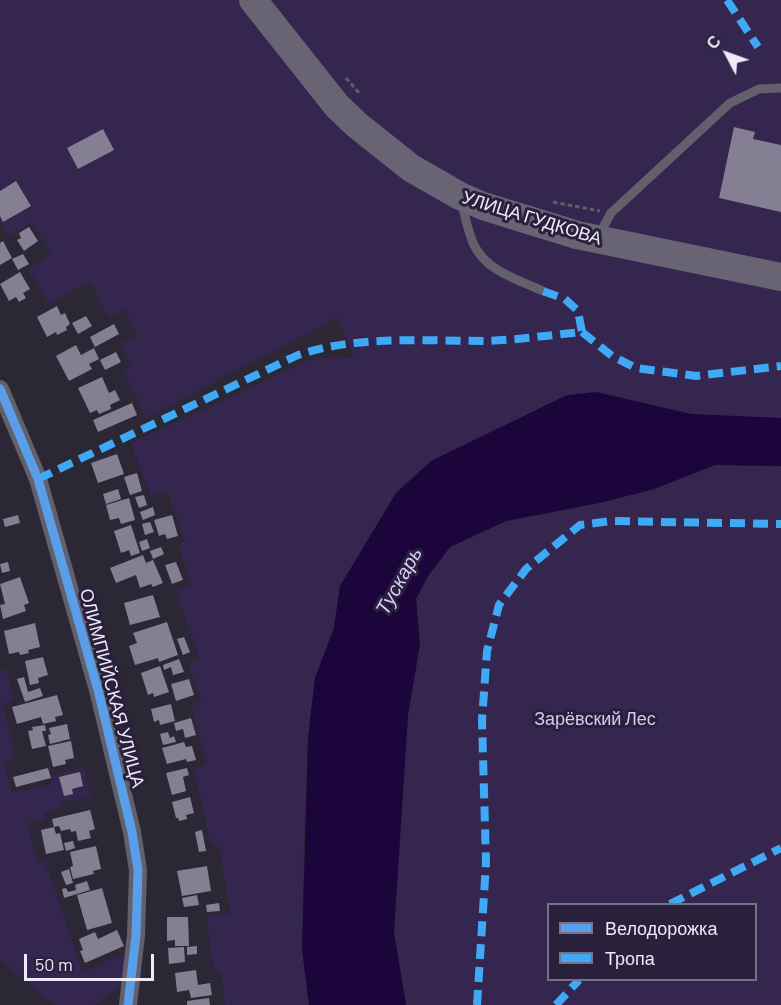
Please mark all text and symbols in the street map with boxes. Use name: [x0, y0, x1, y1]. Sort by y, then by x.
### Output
north arrow: [697, 24, 757, 84]
text: С: [702, 31, 724, 52]
street label: УЛИЦА ГУДКОВА: [460, 187, 604, 249]
water label: Тускарь: [371, 543, 427, 619]
street label: ОЛИМПИЙСКАЯ УЛИЦА: [75, 586, 149, 790]
park label: Зарёвский Лес: [534, 708, 656, 730]
legend: [547, 903, 757, 981]
text: Велодорожка: [605, 917, 717, 939]
scale bar: [27, 942, 158, 980]
text: Тропа: [605, 947, 655, 969]
text: 50 m: [35, 953, 73, 975]

